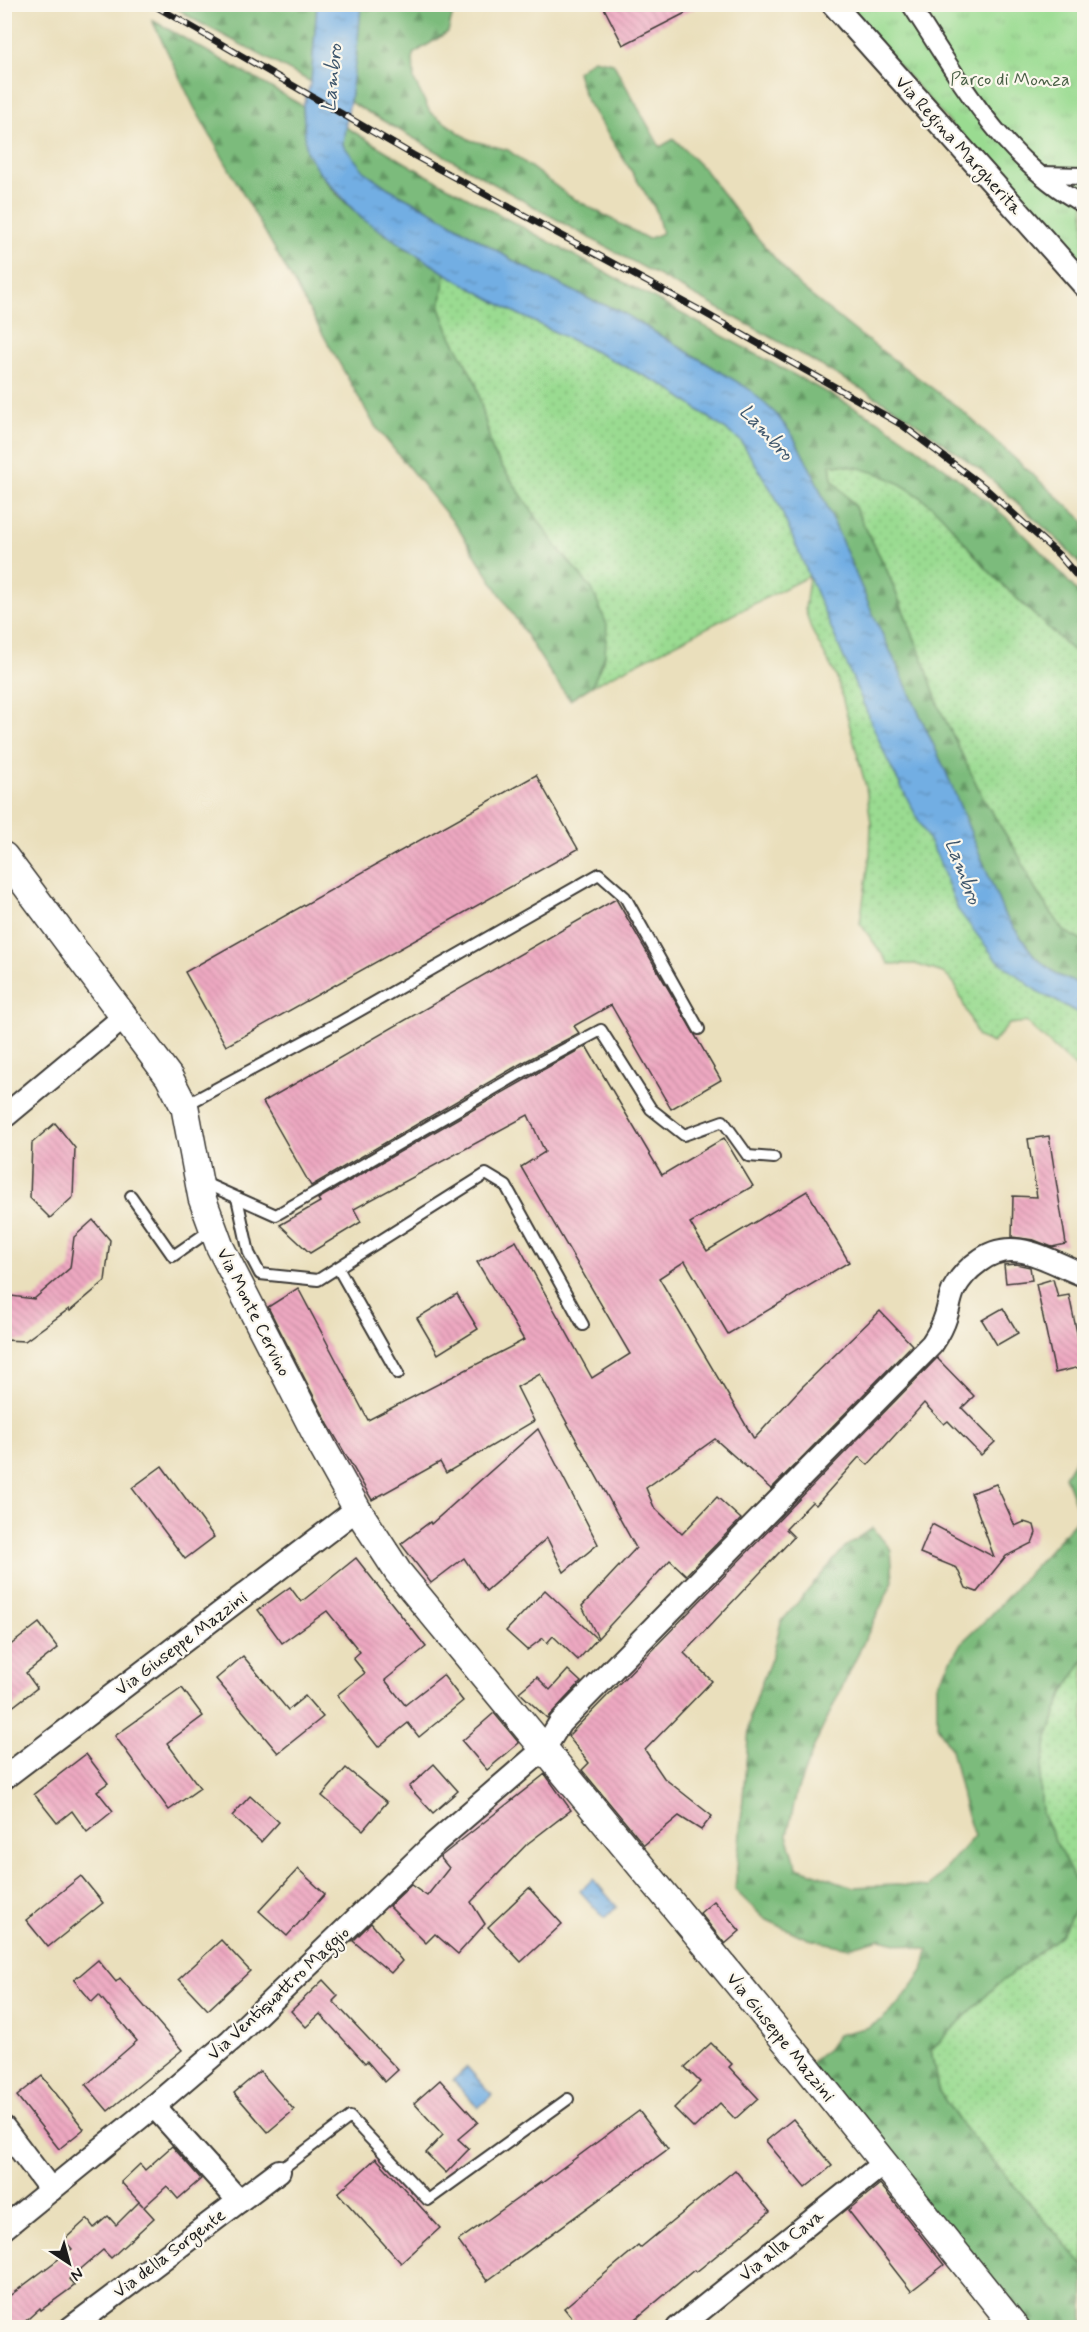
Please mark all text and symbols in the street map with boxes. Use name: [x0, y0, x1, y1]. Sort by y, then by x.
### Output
water label: Lambro: [315, 42, 350, 114]
park label: Parco di Monza: [950, 68, 1070, 92]
street label: Via Regina Margherita: [888, 71, 1027, 222]
water label: Lambro: [733, 399, 800, 468]
water label: Lambro: [938, 835, 988, 909]
street label: Via Monte Cervino: [210, 1244, 296, 1381]
street label: Via Giuseppe Mazzini: [110, 1586, 253, 1702]
street label: Via Ventiquattro Maggio: [202, 1921, 356, 2068]
street label: Via Giuseppe Mazzini: [721, 1968, 840, 2107]
street label: Via della Sorgente: [108, 2203, 231, 2305]
street label: Via alla Cava: [734, 2204, 829, 2287]
north arrow: [39, 2233, 99, 2293]
text: N: [66, 2262, 87, 2286]

